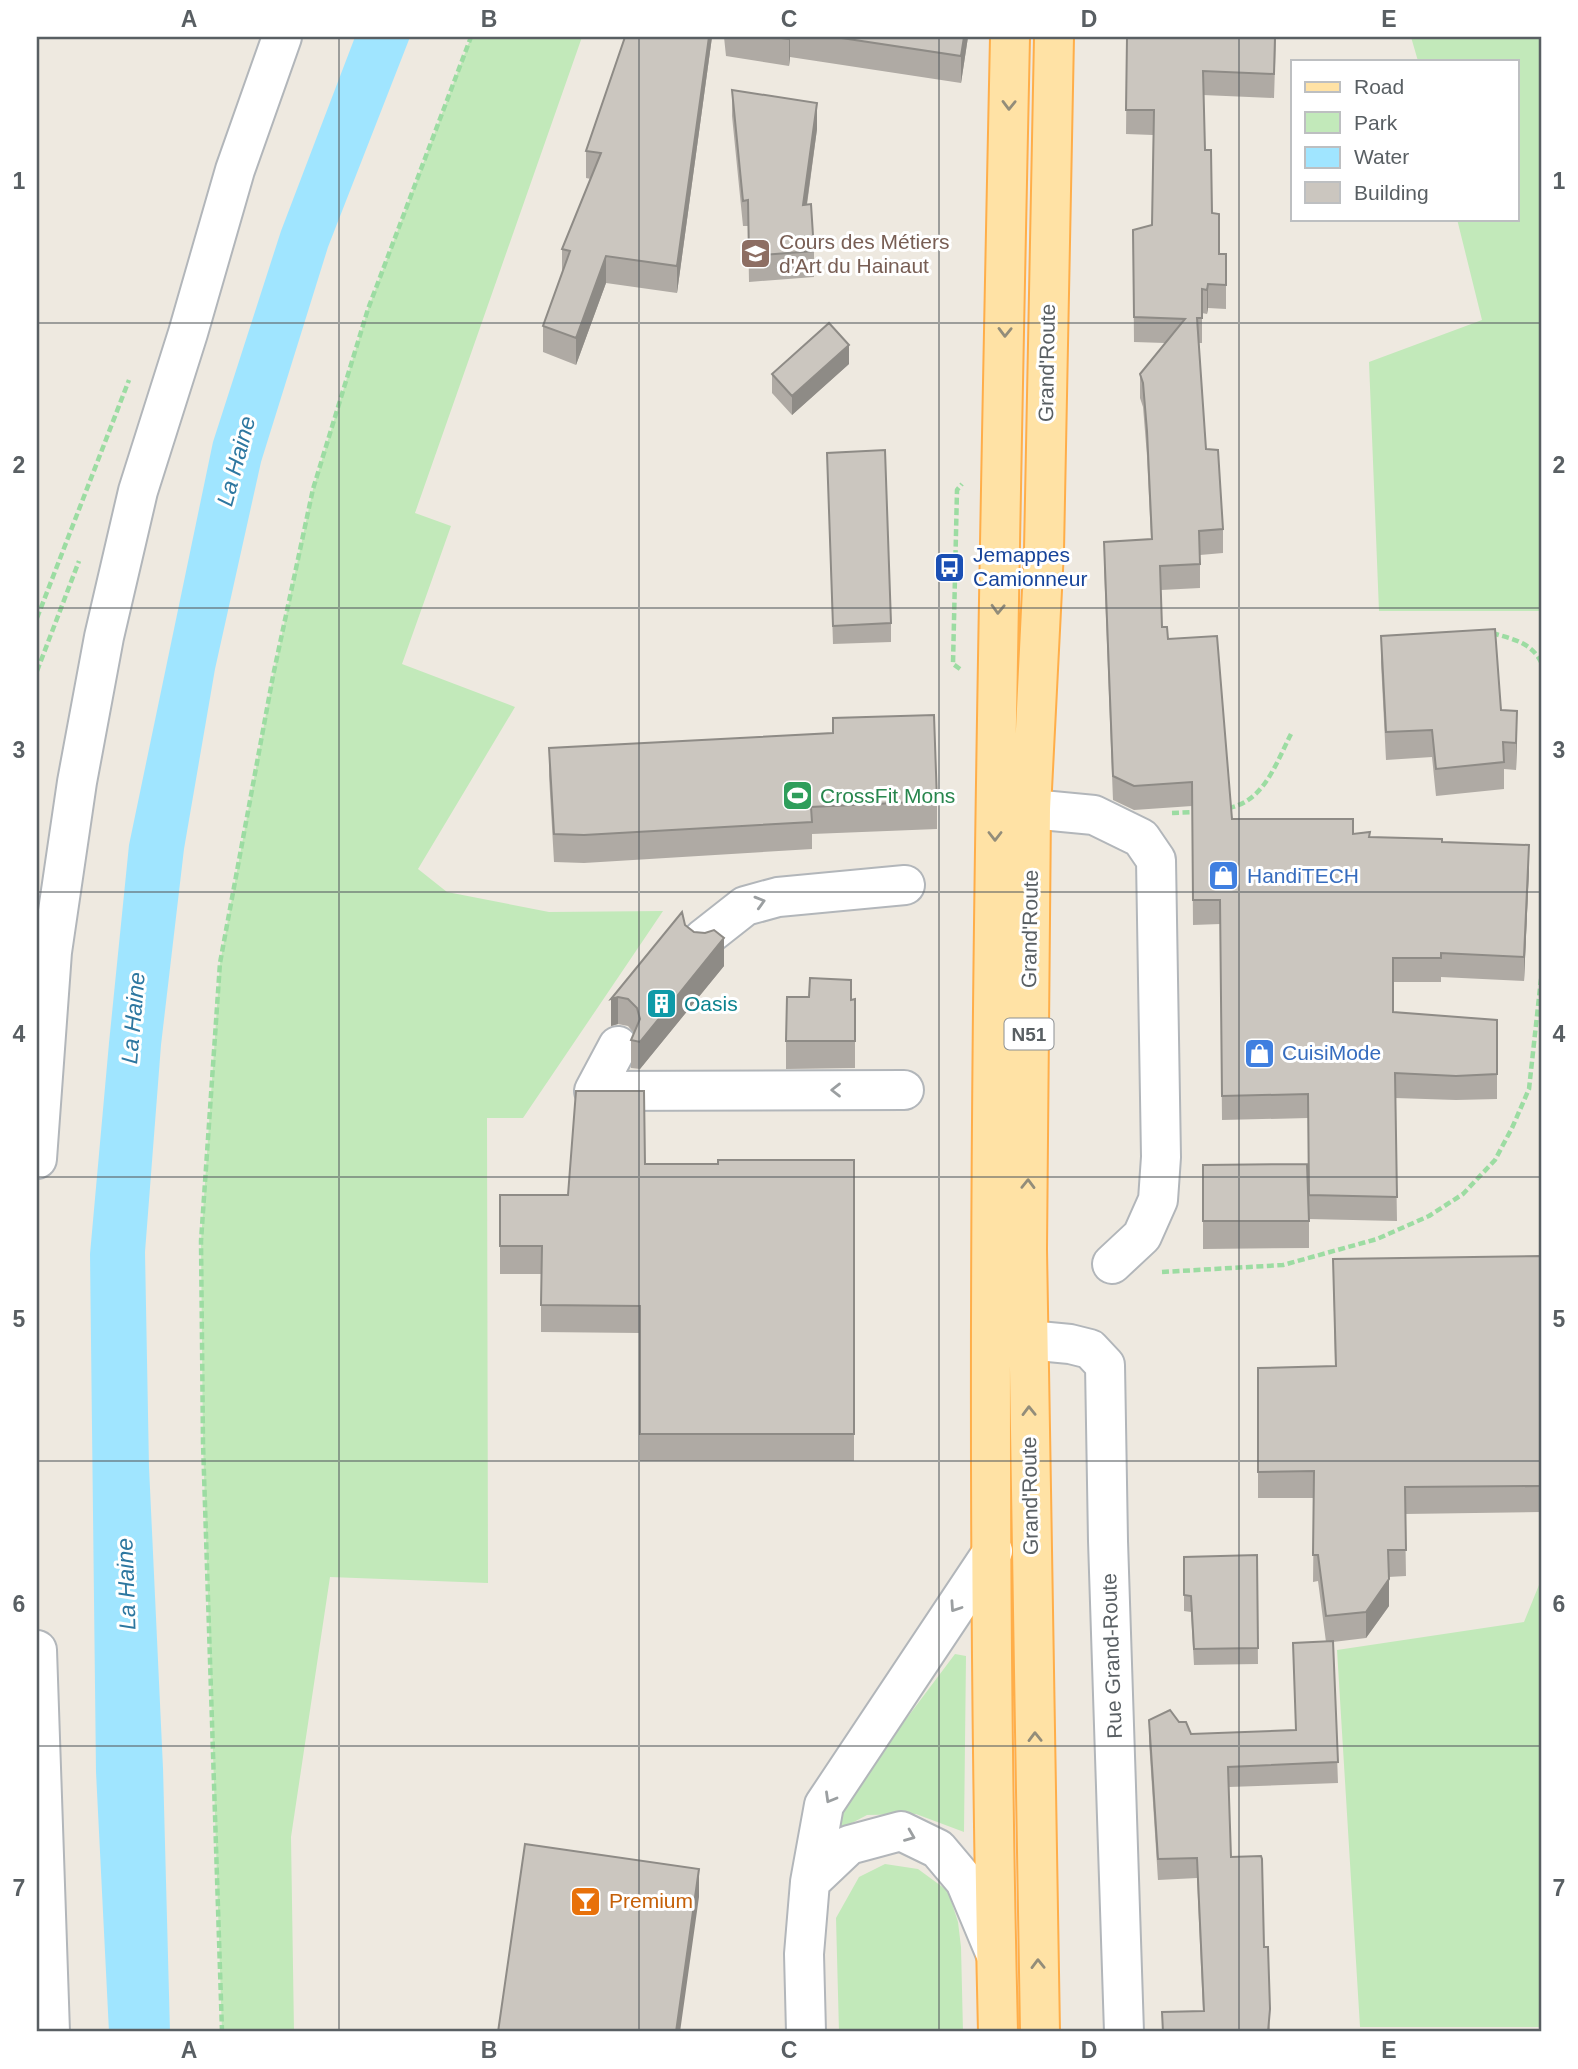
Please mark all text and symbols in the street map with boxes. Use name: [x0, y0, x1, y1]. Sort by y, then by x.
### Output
text: A: [181, 6, 197, 32]
text: B: [481, 6, 497, 32]
text: C: [781, 6, 797, 32]
text: D: [1081, 6, 1097, 32]
text: E: [1381, 6, 1397, 32]
legend: [1291, 60, 1518, 220]
text: Road: [1354, 75, 1404, 98]
one-way arrow: [1001, 100, 1017, 111]
text: Park: [1354, 111, 1398, 134]
text: Water: [1354, 145, 1409, 168]
text: 1: [13, 168, 26, 194]
text: 1: [1553, 168, 1566, 194]
text: Building: [1354, 181, 1429, 204]
place label: Cours des Métiers d'Art du Hainaut: [779, 230, 949, 277]
school or university icon: Cours des Métiers d'Art du Hainaut: [739, 237, 773, 271]
street label: Grand'Route: [1034, 304, 1059, 422]
one-way arrow: [997, 328, 1013, 338]
water label: La Haine: [212, 413, 260, 509]
text: 2: [13, 452, 25, 478]
text: 2: [1553, 452, 1565, 478]
place label: Jemappes Camionneur: [973, 543, 1087, 590]
bus stop icon: Jemappes Camionneur: [933, 550, 967, 584]
one-way arrow: [991, 604, 1006, 615]
text: 3: [13, 737, 25, 763]
text: 3: [1553, 737, 1565, 763]
sports icon: CrossFit Mons: [780, 779, 814, 813]
place label: CrossFit Mons: [820, 784, 955, 807]
one-way arrow: [987, 832, 1003, 842]
shop icon: HandiTECH: [1207, 859, 1241, 893]
place label: HandiTECH: [1247, 864, 1359, 887]
street label: Grand'Route: [1017, 870, 1042, 988]
one-way arrow: [754, 896, 766, 911]
water label: La Haine: [116, 971, 150, 1065]
building icon: Oasis: [644, 987, 678, 1021]
place label: Oasis: [684, 992, 738, 1015]
road number: N51: [1004, 1018, 1054, 1050]
text: 4: [13, 1021, 26, 1047]
text: 4: [1553, 1021, 1566, 1047]
shop icon: CuisiMode: [1242, 1036, 1276, 1070]
place label: CuisiMode: [1282, 1041, 1381, 1064]
one-way arrow: [830, 1082, 841, 1098]
one-way arrow: [1020, 1178, 1036, 1188]
text: 5: [13, 1306, 26, 1332]
text: 5: [1553, 1306, 1566, 1332]
one-way arrow: [1021, 1405, 1037, 1416]
street label: Grand'Route: [1017, 1437, 1042, 1555]
water label: La Haine: [111, 1538, 141, 1630]
street label: Rue Grand-Route: [1097, 1573, 1126, 1739]
text: 6: [13, 1591, 25, 1617]
text: 6: [1553, 1591, 1565, 1617]
one-way arrow: [950, 1600, 963, 1613]
one-way arrow: [1027, 1731, 1042, 1742]
one-way arrow: [825, 1790, 838, 1803]
one-way arrow: [903, 1828, 915, 1842]
text: 7: [13, 1875, 25, 1901]
text: 7: [1553, 1875, 1565, 1901]
bar icon: Premium: [569, 1884, 603, 1918]
place label: Premium: [609, 1889, 693, 1912]
one-way arrow: [1031, 1958, 1046, 1969]
text: A: [181, 2037, 197, 2063]
text: B: [481, 2037, 497, 2063]
text: C: [781, 2037, 797, 2063]
text: D: [1081, 2037, 1097, 2063]
text: E: [1381, 2037, 1397, 2063]

